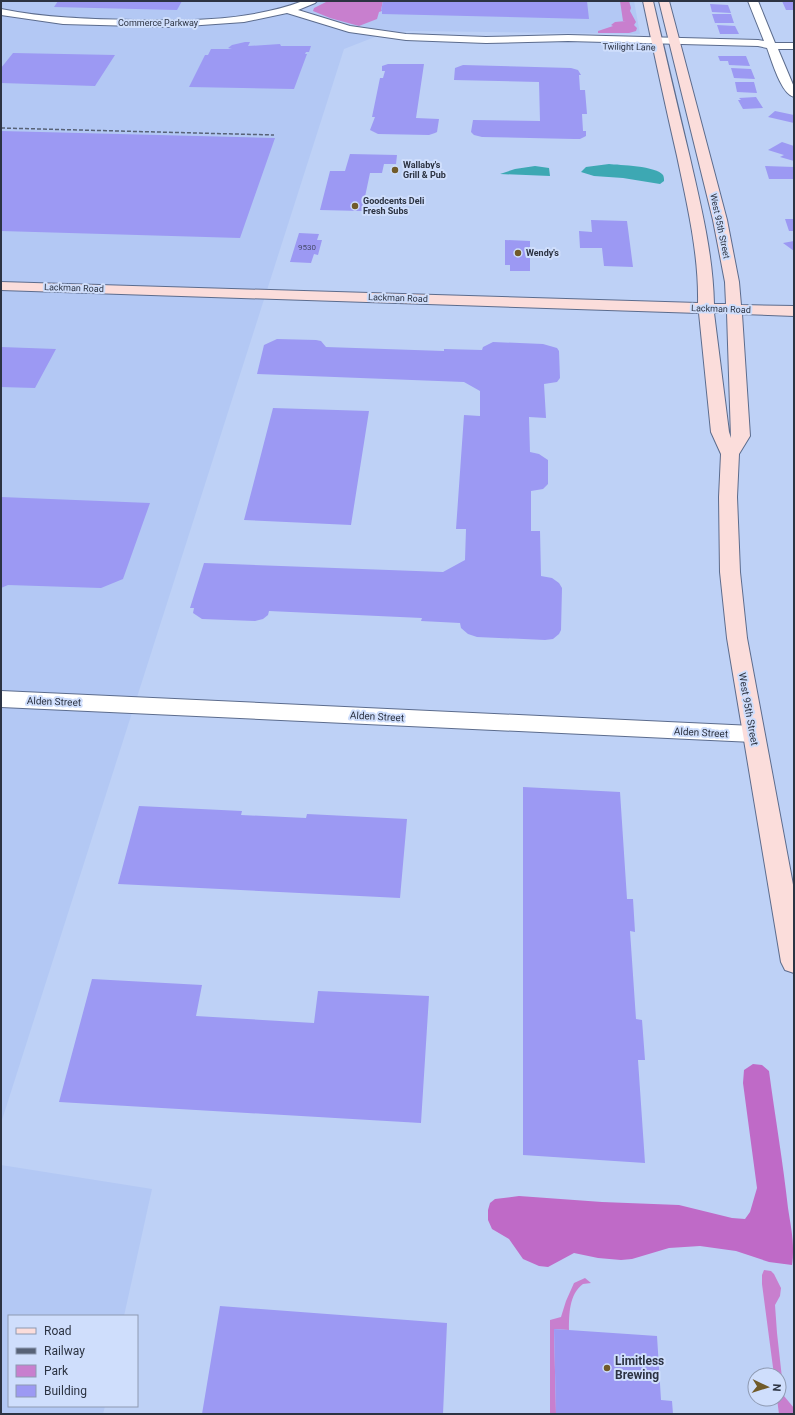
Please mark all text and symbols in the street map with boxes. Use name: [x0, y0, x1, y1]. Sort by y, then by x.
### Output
street label: Commerce Parkway: [118, 18, 199, 28]
street label: Twilight Lane: [602, 42, 656, 52]
place label: Wallaby's Grill & Pub: [403, 160, 446, 180]
marker: Wallaby's Grill & Pub: [390, 165, 400, 175]
street label: West 95th Street: [708, 192, 732, 260]
place label: Goodcents Deli Fresh Subs: [363, 196, 424, 216]
marker: Goodcents Deli Fresh Subs: [350, 201, 360, 211]
house number: 9530: [298, 243, 316, 252]
marker: Wendy's: [513, 248, 523, 258]
place label: Wendy's: [526, 248, 559, 258]
street label: Lackman Road: [44, 282, 104, 294]
street label: Lackman Road: [368, 292, 428, 304]
street label: Lackman Road: [691, 303, 751, 315]
street label: West 95th Street: [737, 672, 760, 746]
street label: Alden Street: [27, 695, 81, 708]
street label: Alden Street: [350, 710, 404, 723]
street label: Alden Street: [674, 726, 728, 739]
legend: [8, 1315, 138, 1407]
text: Road: [44, 1324, 72, 1338]
text: Railway: [44, 1344, 85, 1358]
place label: Limitless Brewing: [615, 1354, 664, 1382]
marker: Limitless Brewing: [602, 1363, 612, 1373]
text: Park: [44, 1364, 69, 1378]
north arrow: [747, 1367, 787, 1407]
text: N: [770, 1383, 783, 1392]
text: Building: [44, 1384, 87, 1398]

